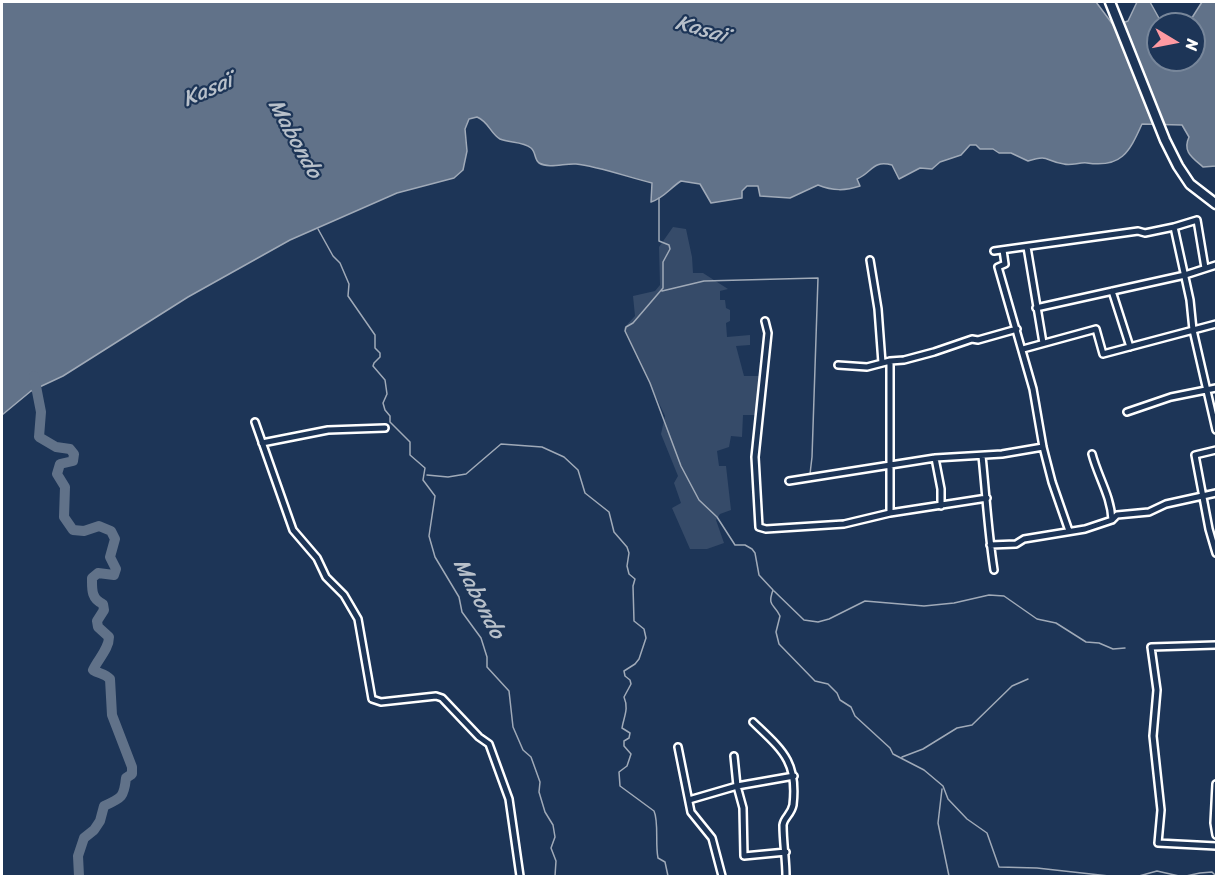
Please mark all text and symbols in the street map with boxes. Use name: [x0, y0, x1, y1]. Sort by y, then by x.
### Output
water label: Kasaï: [672, 10, 730, 50]
north arrow: [1146, 12, 1206, 72]
text: N: [1177, 37, 1207, 53]
water label: Kasaï: [179, 68, 237, 114]
water label: Mabondo: [261, 95, 327, 183]
water label: Mabondo: [447, 554, 509, 644]

